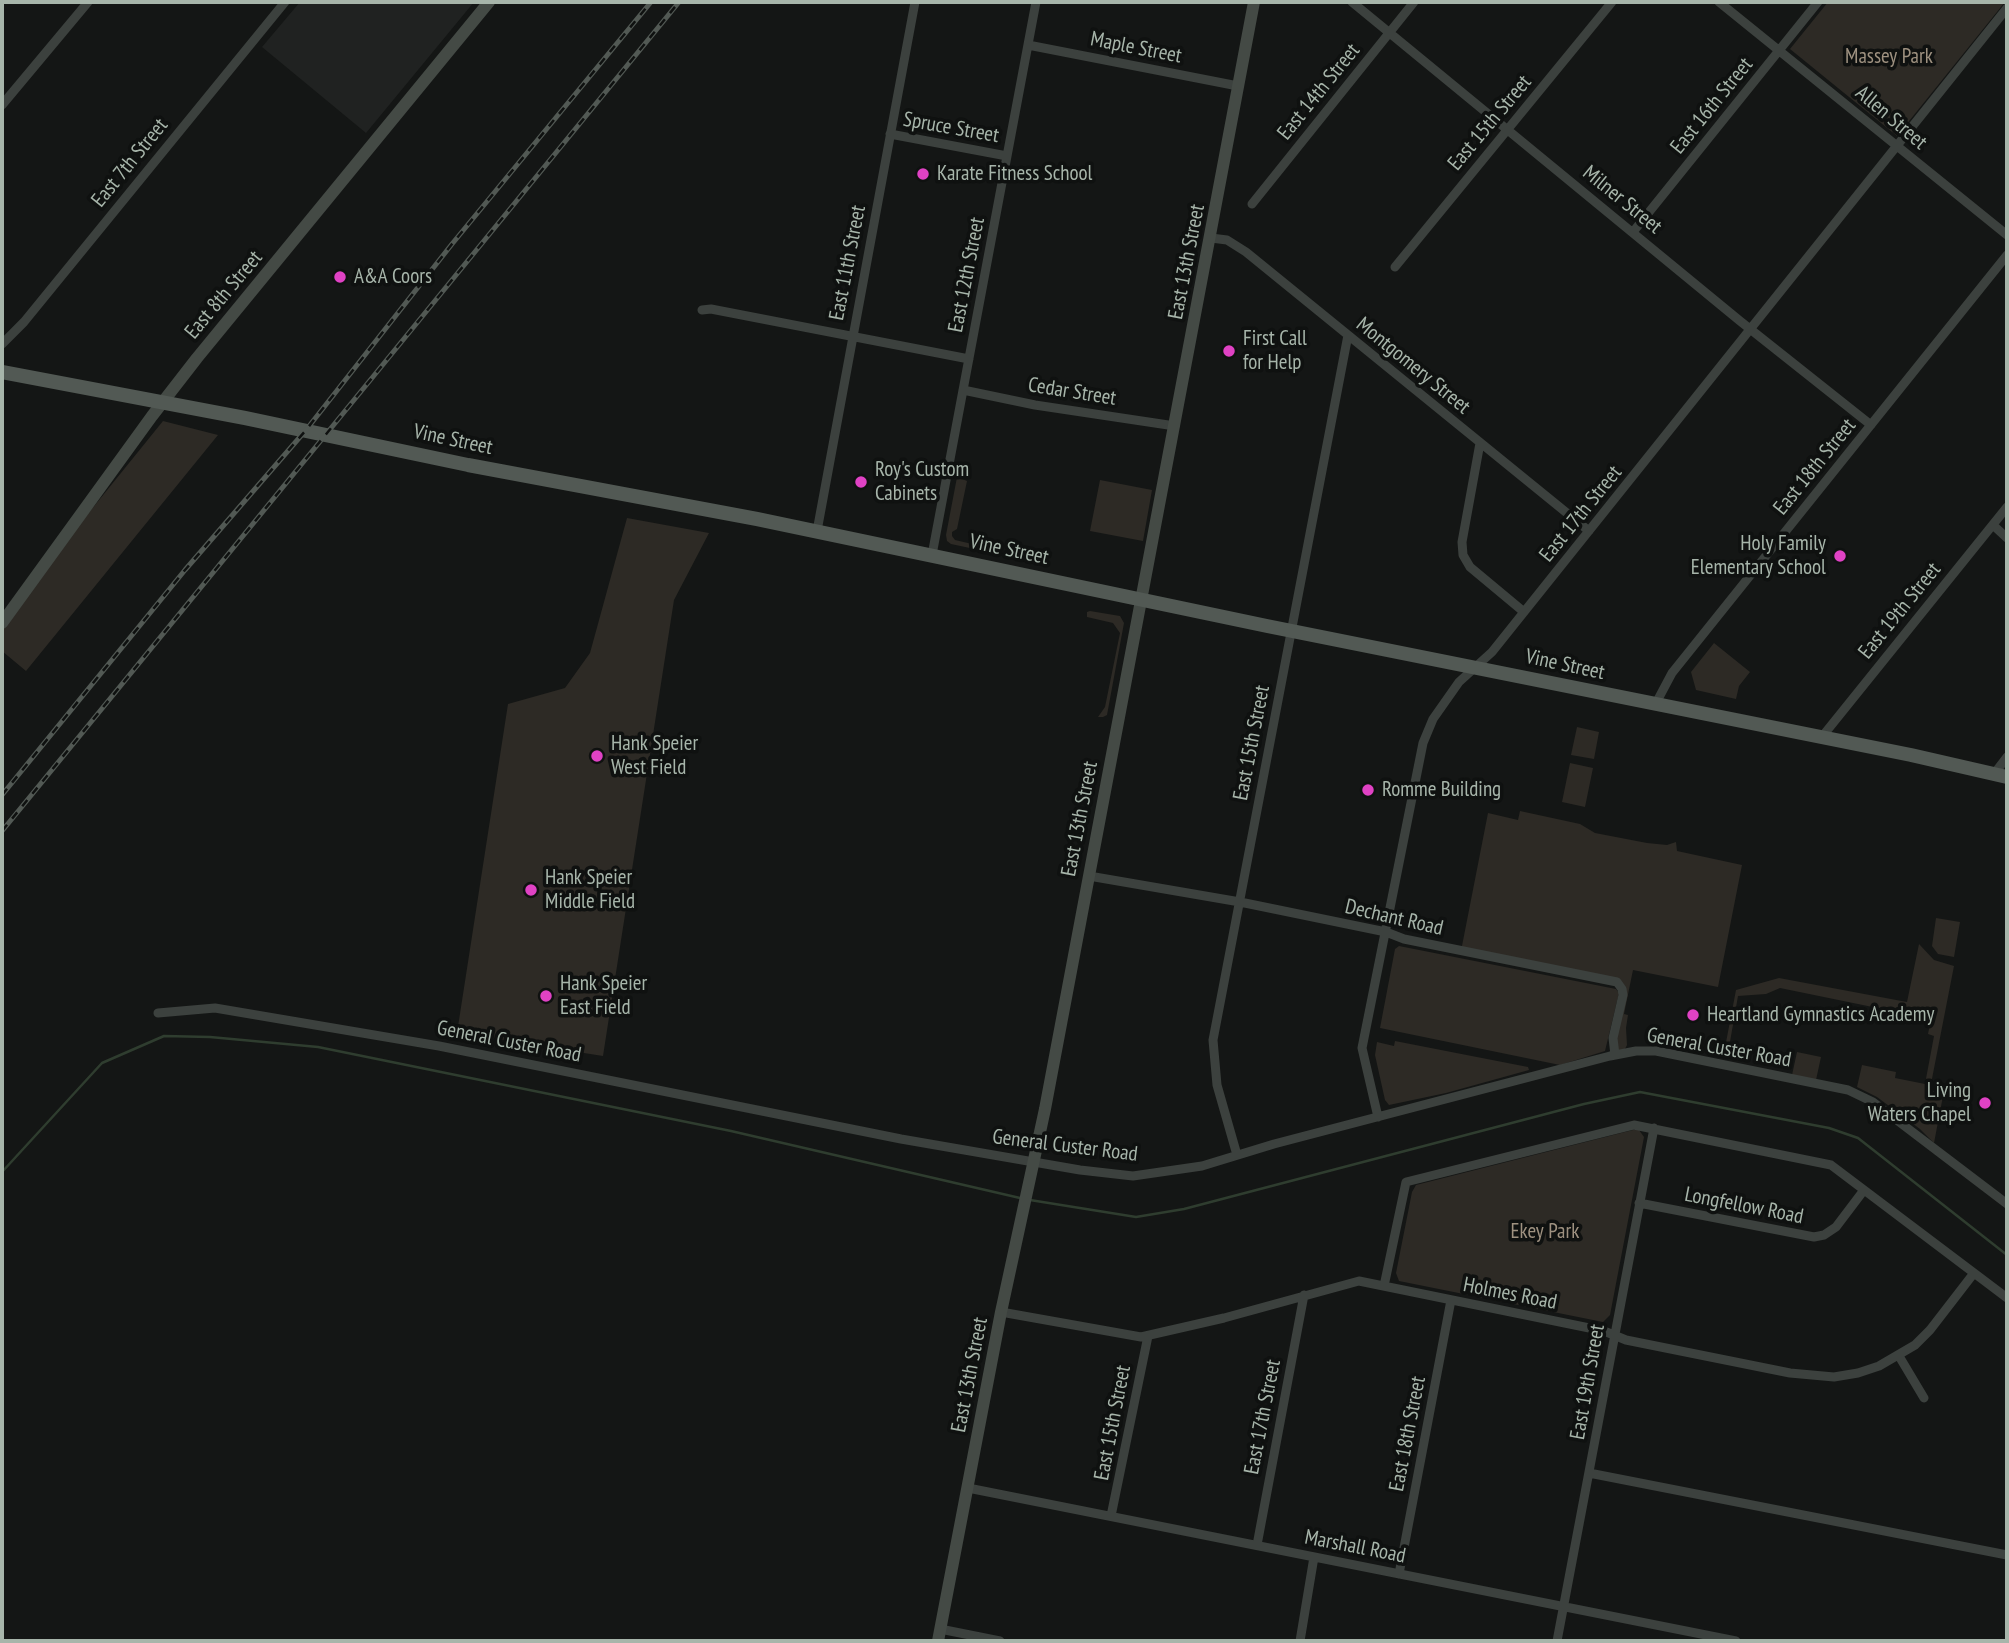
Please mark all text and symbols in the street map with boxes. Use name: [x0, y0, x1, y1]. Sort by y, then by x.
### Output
street label: Maple Street: [1088, 27, 1184, 69]
street label: East 14th Street: [1273, 39, 1365, 145]
park label: Massey Park: [1845, 44, 1933, 70]
street label: East 16th Street: [1666, 53, 1758, 159]
street label: East 15th Street: [1443, 70, 1537, 176]
street label: Allen Street: [1850, 81, 1932, 155]
street label: Spruce Street: [901, 107, 1001, 149]
street label: East 7th Street: [87, 114, 173, 212]
place label: Karate Fitness School: [937, 161, 1092, 187]
street label: Milner Street: [1577, 161, 1667, 239]
marker: Karate Fitness School: [915, 166, 931, 182]
street label: East 13th Street: [1164, 202, 1210, 322]
street label: East 11th Street: [825, 203, 871, 323]
street label: East 12th Street: [944, 215, 990, 335]
street label: East 8th Street: [180, 246, 268, 344]
place label: A&A Coors: [354, 264, 432, 290]
marker: A&A Coors: [332, 269, 348, 285]
street label: Montgomery Street: [1351, 312, 1475, 420]
place label: First Call for Help: [1243, 326, 1307, 376]
marker: First Call for Help: [1221, 343, 1237, 359]
street label: Cedar Street: [1026, 373, 1118, 411]
street label: East 18th Street: [1769, 414, 1861, 520]
street label: Vine Street: [411, 419, 495, 461]
place label: Roy's Custom Cabinets: [875, 457, 969, 507]
street label: East 17th Street: [1535, 461, 1627, 567]
marker: Roy's Custom Cabinets: [853, 474, 869, 490]
street label: Vine Street: [967, 529, 1051, 571]
place label: Holy Family Elementary School: [1691, 531, 1826, 581]
marker: Holy Family Elementary School: [1832, 548, 1848, 564]
street label: East 19th Street: [1854, 558, 1946, 664]
street label: Vine Street: [1523, 644, 1607, 686]
street label: East 15th Street: [1229, 683, 1275, 803]
place label: Hank Speier West Field: [611, 731, 698, 781]
marker: Hank Speier West Field: [589, 748, 605, 764]
street label: East 13th Street: [1057, 759, 1103, 879]
place label: Romme Building: [1382, 777, 1501, 803]
marker: Romme Building: [1360, 782, 1376, 798]
place label: Hank Speier Middle Field: [545, 865, 635, 915]
marker: Hank Speier Middle Field: [523, 882, 539, 898]
street label: Dechant Road: [1342, 894, 1446, 942]
place label: Hank Speier East Field: [560, 971, 647, 1021]
marker: Hank Speier East Field: [538, 988, 554, 1004]
place label: Heartland Gymnastics Academy: [1707, 1002, 1934, 1028]
marker: Heartland Gymnastics Academy: [1685, 1007, 1701, 1023]
street label: General Custer Road: [435, 1016, 583, 1068]
street label: General Custer Road: [1645, 1023, 1793, 1073]
place label: Living Waters Chapel: [1868, 1078, 1971, 1128]
marker: Living Waters Chapel: [1977, 1095, 1993, 1111]
street label: General Custer Road: [991, 1125, 1139, 1167]
street label: Longfellow Road: [1683, 1182, 1805, 1230]
park label: Ekey Park: [1511, 1219, 1579, 1245]
street label: Holmes Road: [1461, 1273, 1559, 1315]
street label: East 13th Street: [947, 1315, 993, 1435]
street label: East 19th Street: [1565, 1322, 1611, 1442]
street label: East 17th Street: [1240, 1357, 1286, 1477]
street label: East 15th Street: [1090, 1363, 1136, 1483]
street label: East 18th Street: [1385, 1374, 1431, 1494]
street label: Marshall Road: [1302, 1525, 1408, 1569]

